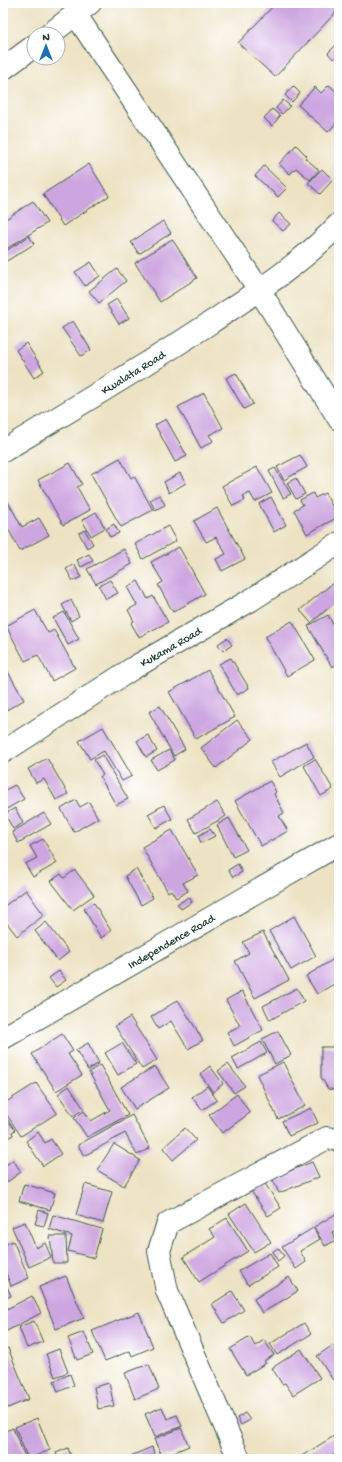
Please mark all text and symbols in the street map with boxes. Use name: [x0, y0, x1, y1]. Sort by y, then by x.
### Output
north arrow: [26, 26, 66, 66]
text: N: [42, 32, 50, 44]
street label: Kwalata Road: [99, 348, 169, 399]
street label: Kukama Road: [138, 625, 206, 671]
street label: Independence Road: [126, 912, 219, 973]

